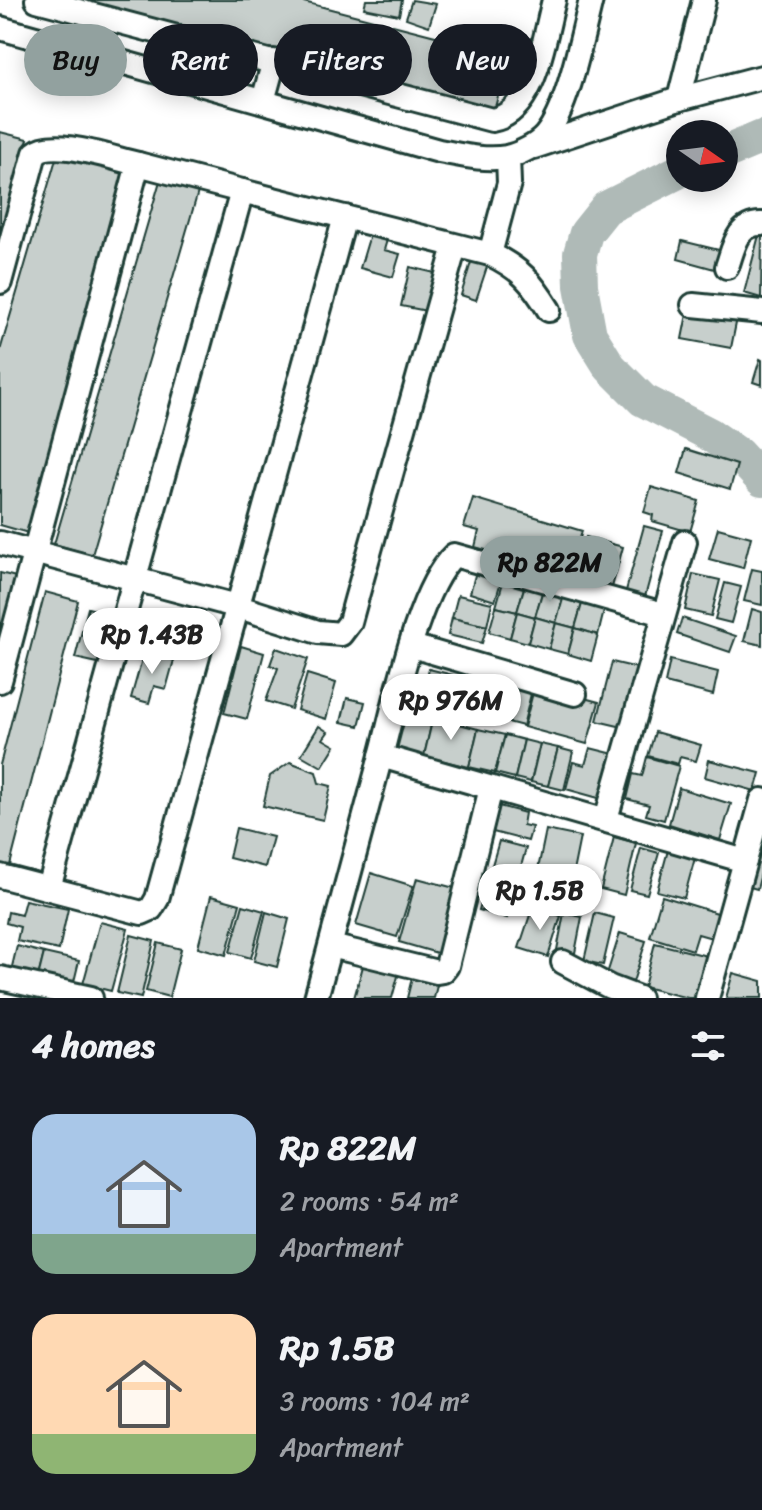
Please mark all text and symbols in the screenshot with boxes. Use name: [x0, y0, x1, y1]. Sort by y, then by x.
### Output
chip: Buy: [24, 24, 127, 96]
chip: Rent: [143, 24, 258, 96]
chip: Filters: [274, 24, 412, 96]
chip: New: [428, 24, 537, 96]
north arrow: [666, 120, 738, 192]
map controls: [666, 120, 738, 192]
pin: Rp 822M: [476, 536, 624, 604]
text: Rp 822M: [498, 539, 602, 585]
pin: Rp 1.43B: [69, 608, 235, 676]
text: Rp 1.43B: [101, 611, 203, 657]
pin: Rp 976M: [377, 674, 525, 742]
text: Rp 976M: [399, 677, 503, 723]
pin: Rp 1.5B: [466, 864, 614, 932]
text: Rp 1.5B: [496, 867, 584, 913]
text: 4 homes: [32, 1016, 155, 1076]
icon: filters: [686, 1024, 730, 1068]
text: Rp 822M: [280, 1118, 416, 1178]
icon: home: [96, 1146, 192, 1242]
text: 2 rooms · 54 m²: [280, 1178, 459, 1224]
text: Apartment: [280, 1224, 403, 1270]
text: Rp 1.5B: [280, 1318, 395, 1378]
icon: home: [96, 1346, 192, 1442]
text: 3 rooms · 104 m²: [280, 1378, 470, 1424]
text: Apartment: [280, 1424, 403, 1470]

